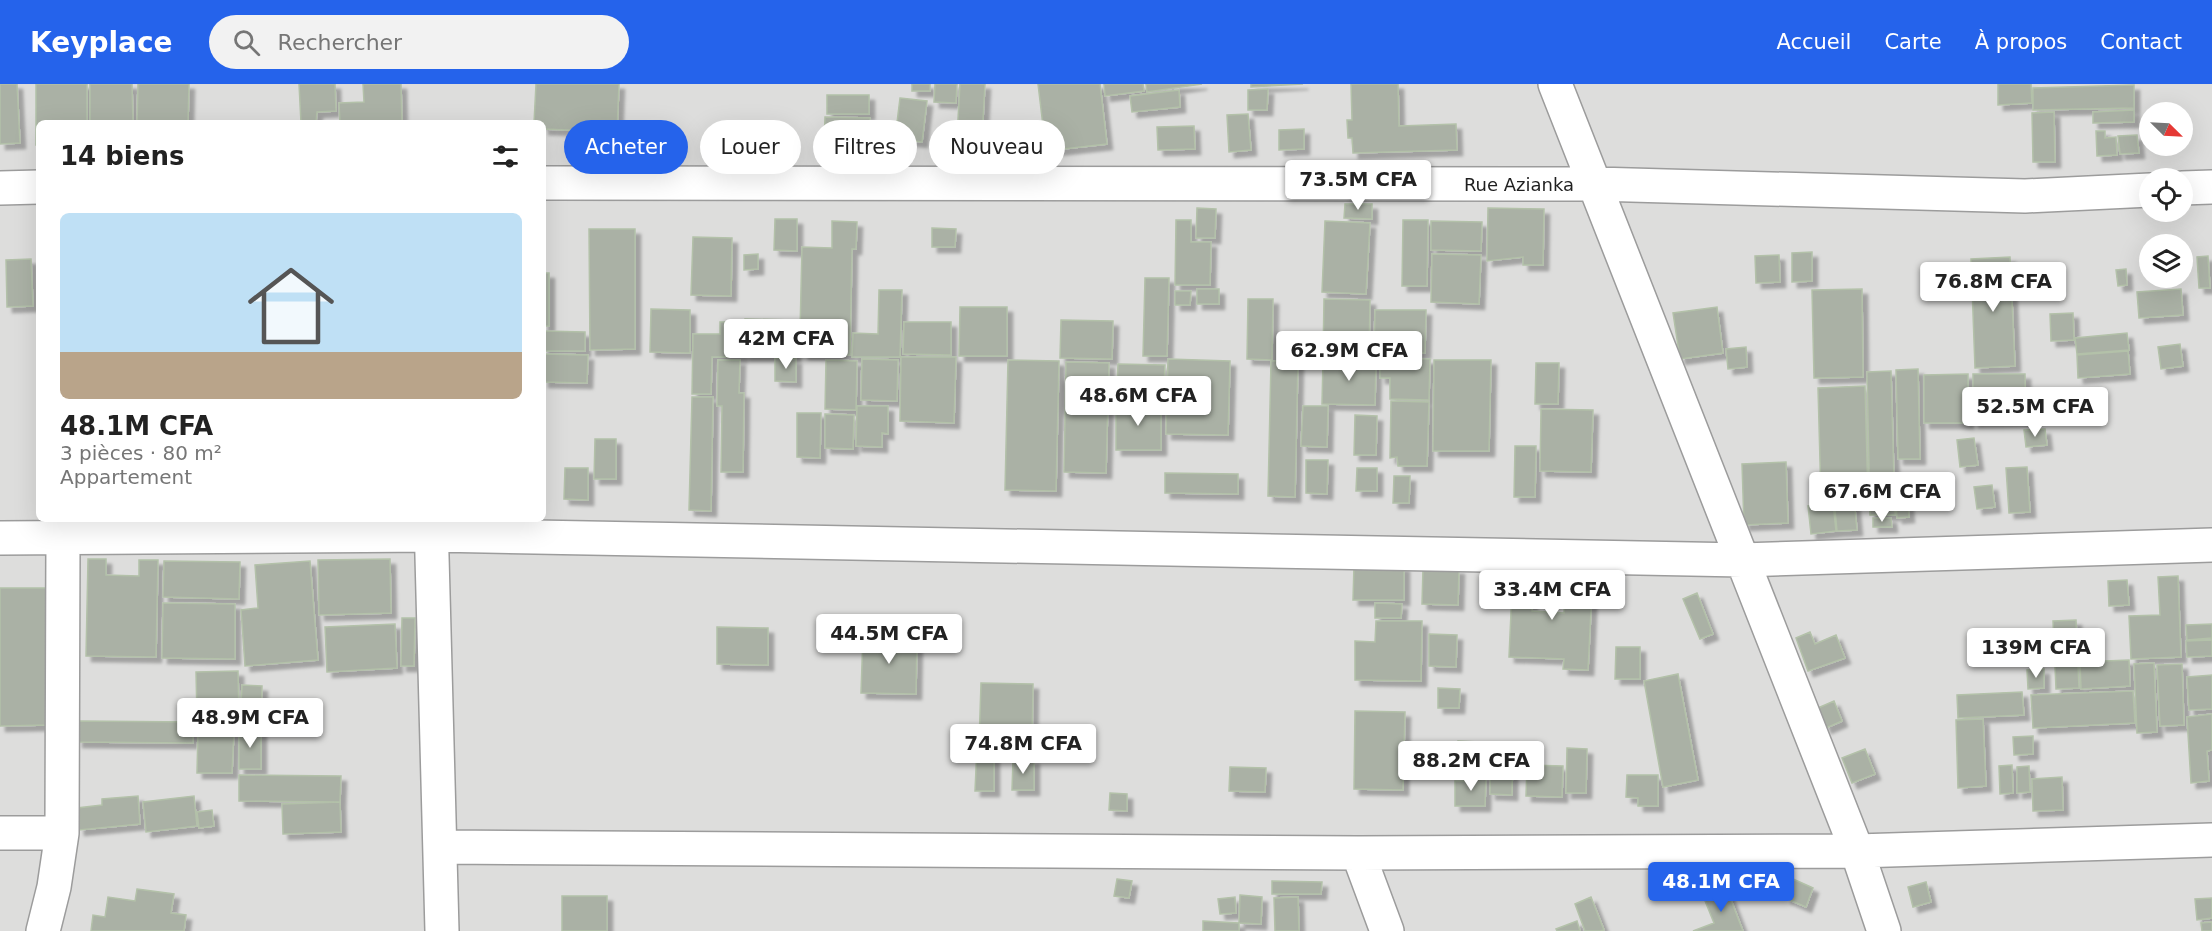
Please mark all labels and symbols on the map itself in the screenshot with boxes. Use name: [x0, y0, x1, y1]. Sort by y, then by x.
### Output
north arrow: [2139, 102, 2193, 156]
pin: 73.5M CFA: [1289, 160, 1427, 211]
street label: Rue Azianka: [1464, 174, 1574, 195]
pin: 76.8M CFA: [1924, 262, 2062, 313]
pin: 42M CFA: [731, 319, 841, 370]
pin: 62.9M CFA: [1280, 331, 1418, 382]
pin: 48.6M CFA: [1069, 376, 1207, 427]
pin: 52.5M CFA: [1966, 387, 2104, 438]
pin: 67.6M CFA: [1813, 472, 1951, 523]
pin: 33.4M CFA: [1483, 570, 1621, 621]
pin: 44.5M CFA: [820, 614, 958, 665]
pin: 139M CFA: [1974, 628, 2098, 679]
pin: 48.9M CFA: [181, 698, 319, 749]
pin: 74.8M CFA: [954, 724, 1092, 775]
pin: 88.2M CFA: [1402, 741, 1540, 792]
pin: 48.1M CFA: [1652, 862, 1790, 913]

